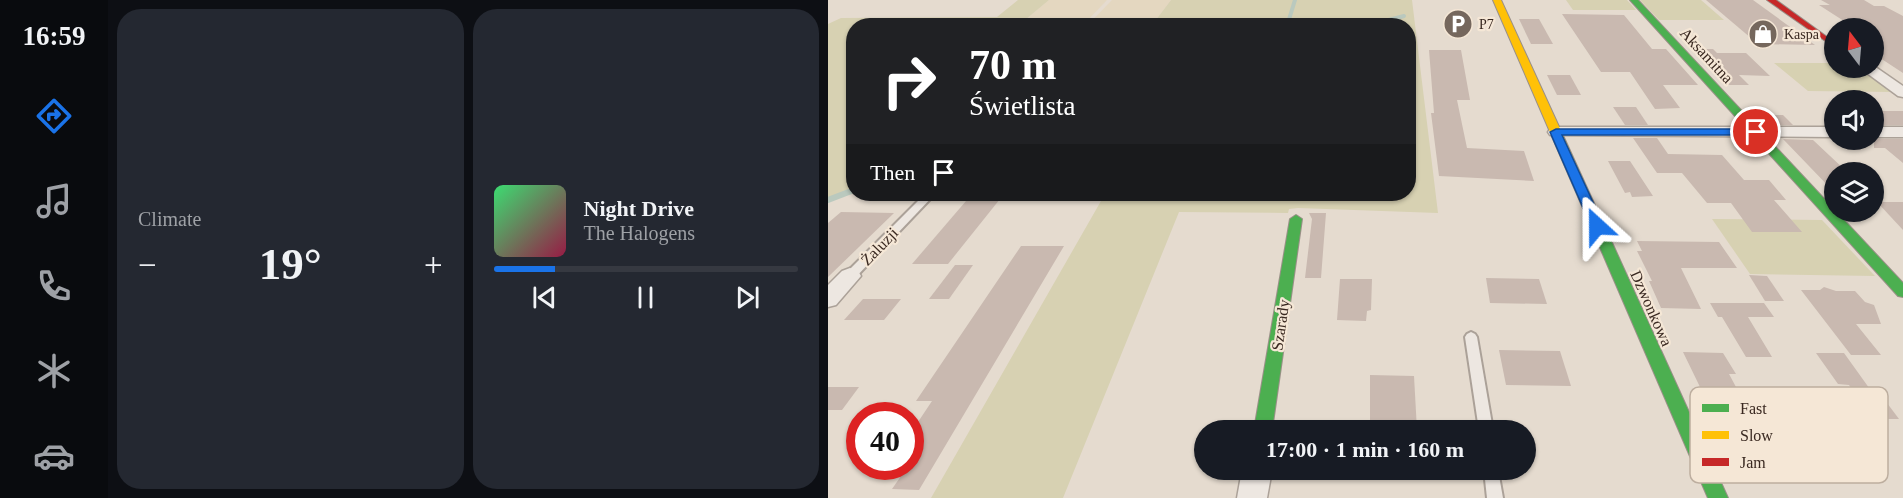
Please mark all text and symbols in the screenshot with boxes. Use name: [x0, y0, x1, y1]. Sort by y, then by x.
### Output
parking icon: P7: [1442, 8, 1474, 40]
place label: P7: [1479, 17, 1494, 32]
shop icon: Kaspa: [1747, 18, 1779, 50]
north arrow: [1824, 18, 1884, 78]
map controls: [1824, 18, 1884, 222]
text: 16:59: [23, 21, 86, 51]
street label: Aksamitna: [1677, 24, 1736, 86]
place label: Kaspa: [1784, 27, 1820, 42]
icon: right: [870, 42, 948, 120]
text: 70 m: [969, 42, 1057, 88]
button: sound: [1824, 90, 1884, 150]
text: Świetlista: [969, 91, 1076, 121]
icon: directions: [33, 95, 75, 137]
pin: [1730, 106, 1781, 157]
icon: arrive: [1739, 115, 1772, 148]
icon: arrive: [927, 156, 960, 189]
text: Then: [870, 160, 915, 185]
button: layers: [1824, 162, 1884, 222]
icon: music: [33, 180, 75, 222]
position arrow: [1565, 194, 1629, 258]
text: Night Drive: [584, 196, 694, 221]
text: Climate: [138, 208, 201, 230]
text: The Halogens: [584, 222, 695, 244]
street label: Żaluzji: [858, 224, 902, 269]
text: 19°: [259, 239, 322, 289]
text: −: [138, 247, 157, 283]
text: +: [424, 247, 443, 283]
icon: phone: [33, 265, 75, 307]
street label: Dzwonkowa: [1627, 268, 1676, 349]
icon: previous: [528, 281, 561, 314]
icon: pause: [629, 281, 662, 314]
icon: next: [731, 281, 764, 314]
street label: Szarady: [1268, 298, 1293, 352]
icon: climate: [33, 350, 75, 392]
legend: [1690, 387, 1888, 483]
text: Fast: [1740, 400, 1767, 417]
speed limit sign: 40: [846, 402, 924, 480]
text: Slow: [1740, 427, 1773, 444]
icon: car: [33, 435, 75, 477]
text: 17:00 · 1 min · 160 m: [1266, 437, 1464, 462]
text: Jam: [1740, 454, 1766, 471]

